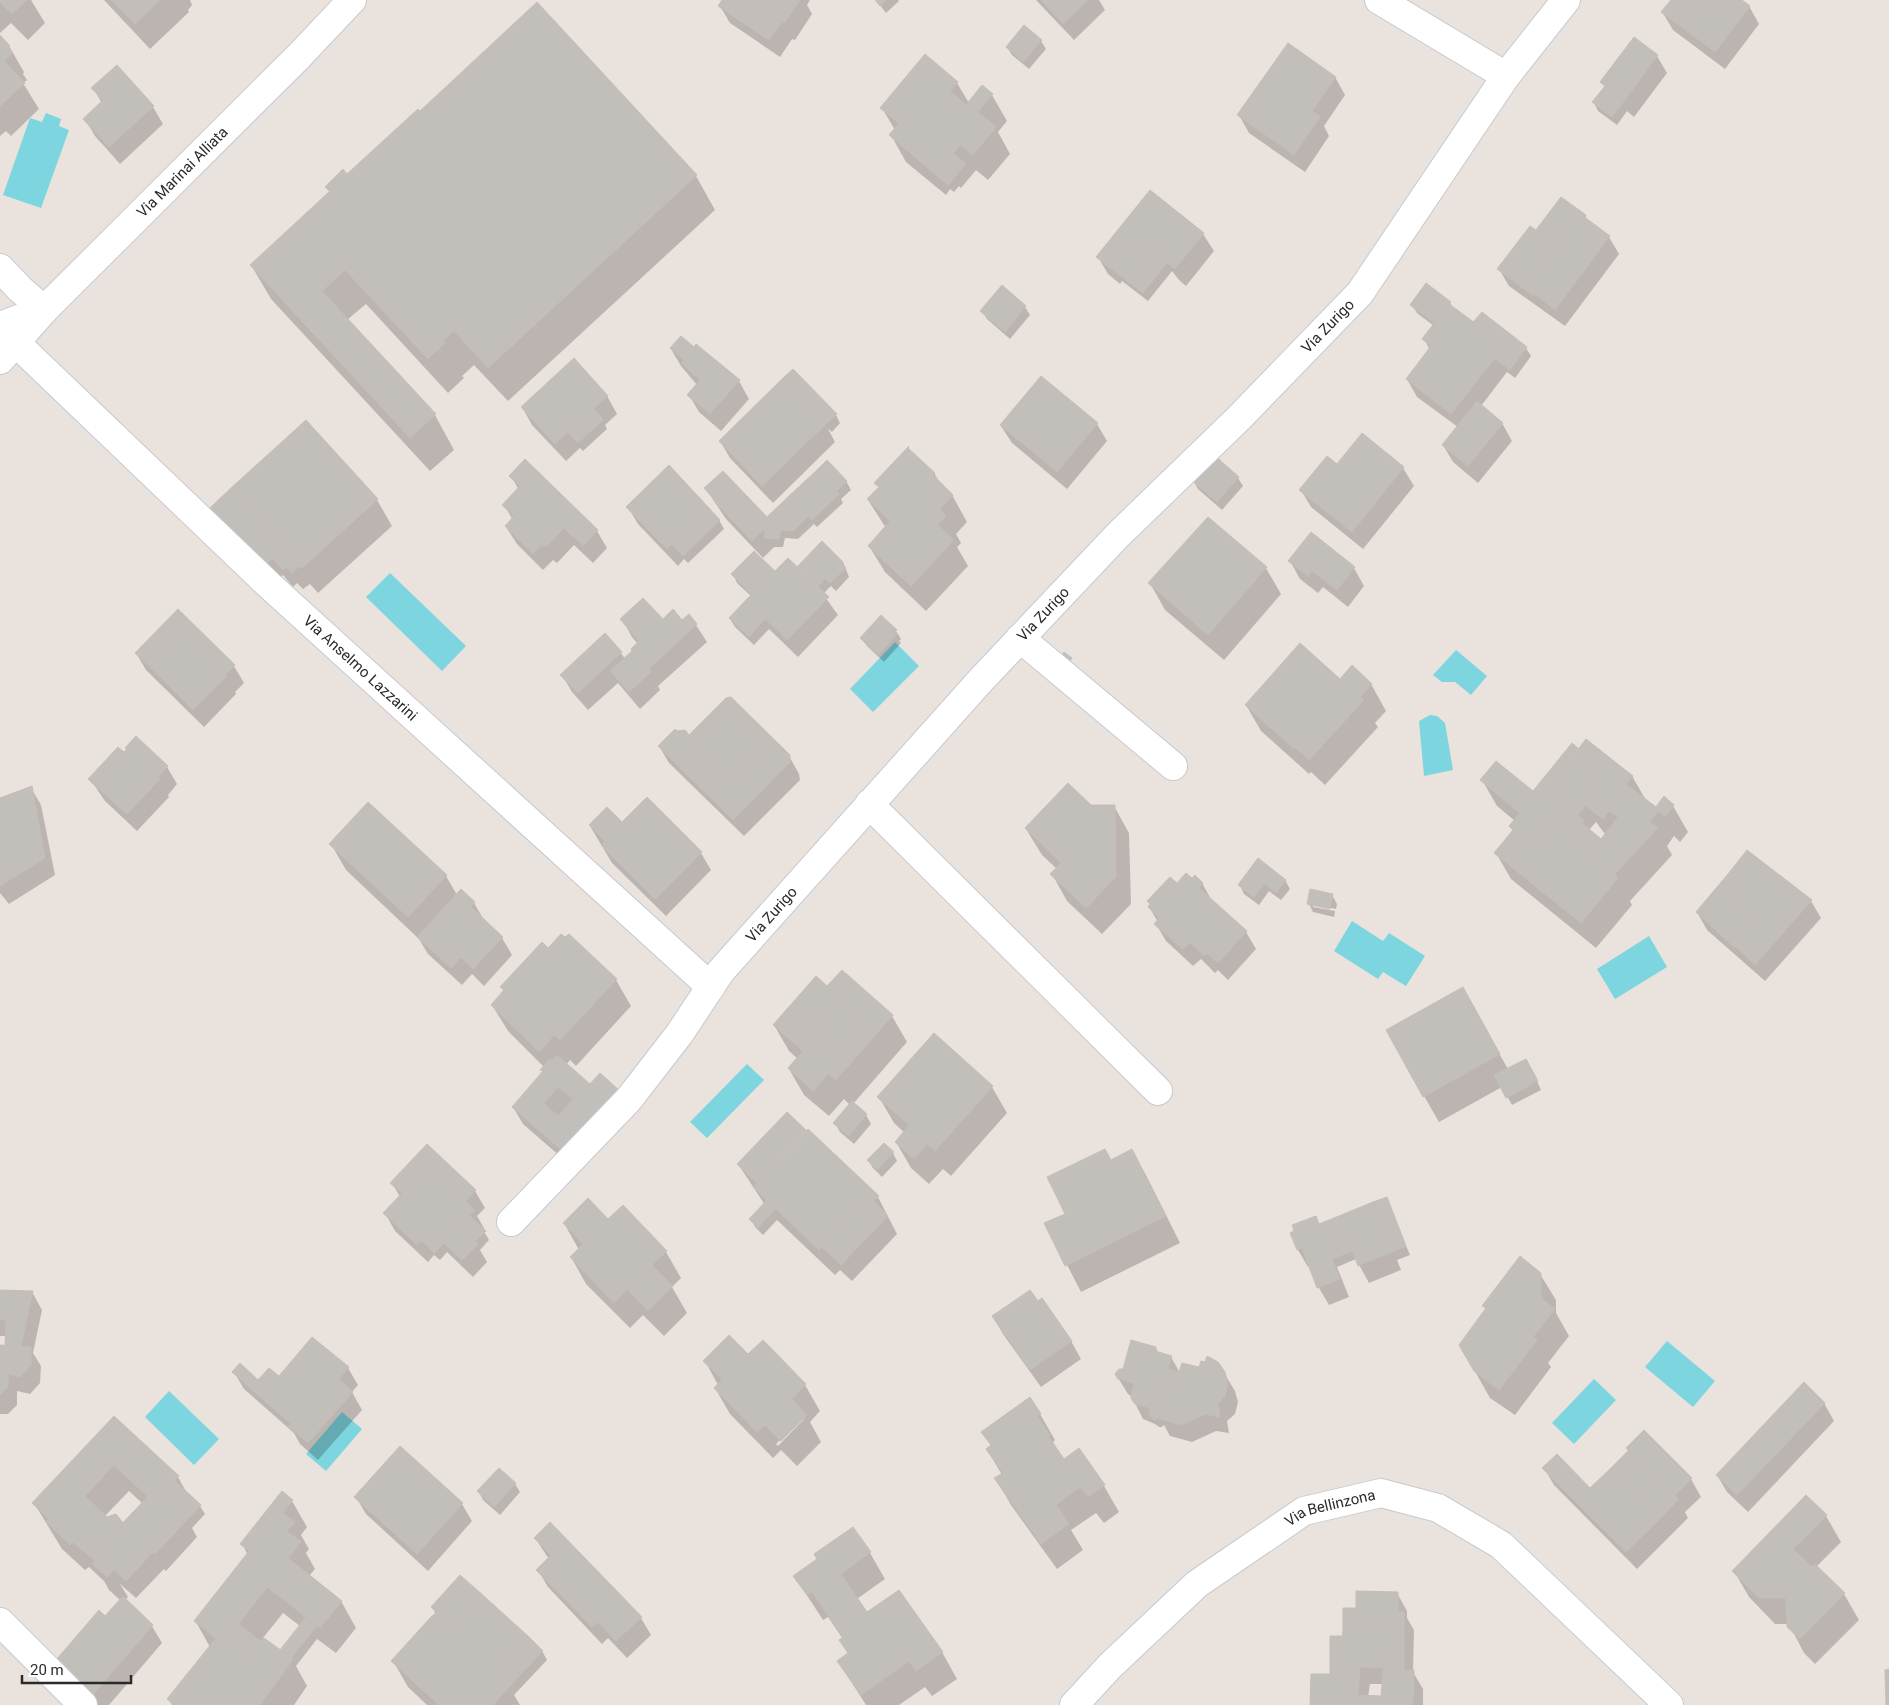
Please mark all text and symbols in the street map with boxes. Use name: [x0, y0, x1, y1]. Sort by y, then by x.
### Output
street label: Via Marinai Alliata: [133, 123, 232, 221]
street label: Via Zurigo: [1298, 295, 1358, 357]
street label: Via Zurigo: [1013, 583, 1073, 645]
street label: Via Anselmo Lazzarini: [300, 612, 421, 725]
street label: Via Zurigo: [742, 883, 801, 946]
street label: Via Bellinzona: [1281, 1486, 1377, 1530]
scale bar: [22, 1652, 131, 1684]
text: 20 m: [30, 1661, 64, 1679]

